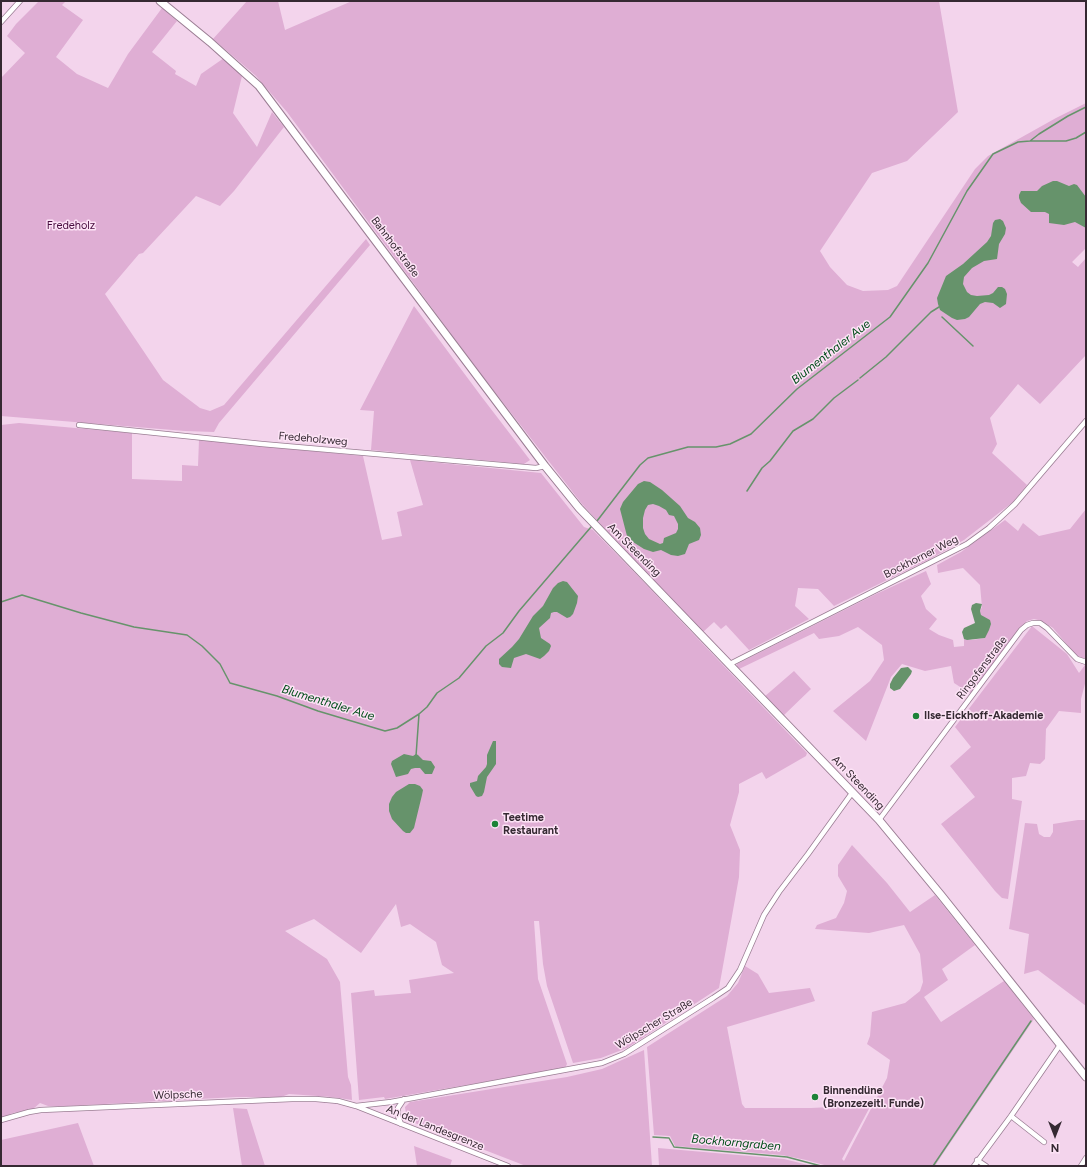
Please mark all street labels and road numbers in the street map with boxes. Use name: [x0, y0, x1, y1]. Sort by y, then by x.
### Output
street label: Bahnhofstraße: [368, 214, 422, 280]
street label: Fredeholzweg: [278, 429, 348, 449]
street label: Am Steending: [605, 521, 663, 579]
street label: Bockhorner Weg: [882, 533, 960, 581]
street label: Ringofenstraße: [954, 634, 1010, 702]
street label: Am Steending: [829, 753, 887, 813]
street label: Wölpscher Straße: [613, 996, 695, 1052]
street label: Wölpsche: [153, 1088, 203, 1102]
street label: An der Landesgrenze: [384, 1102, 486, 1154]

